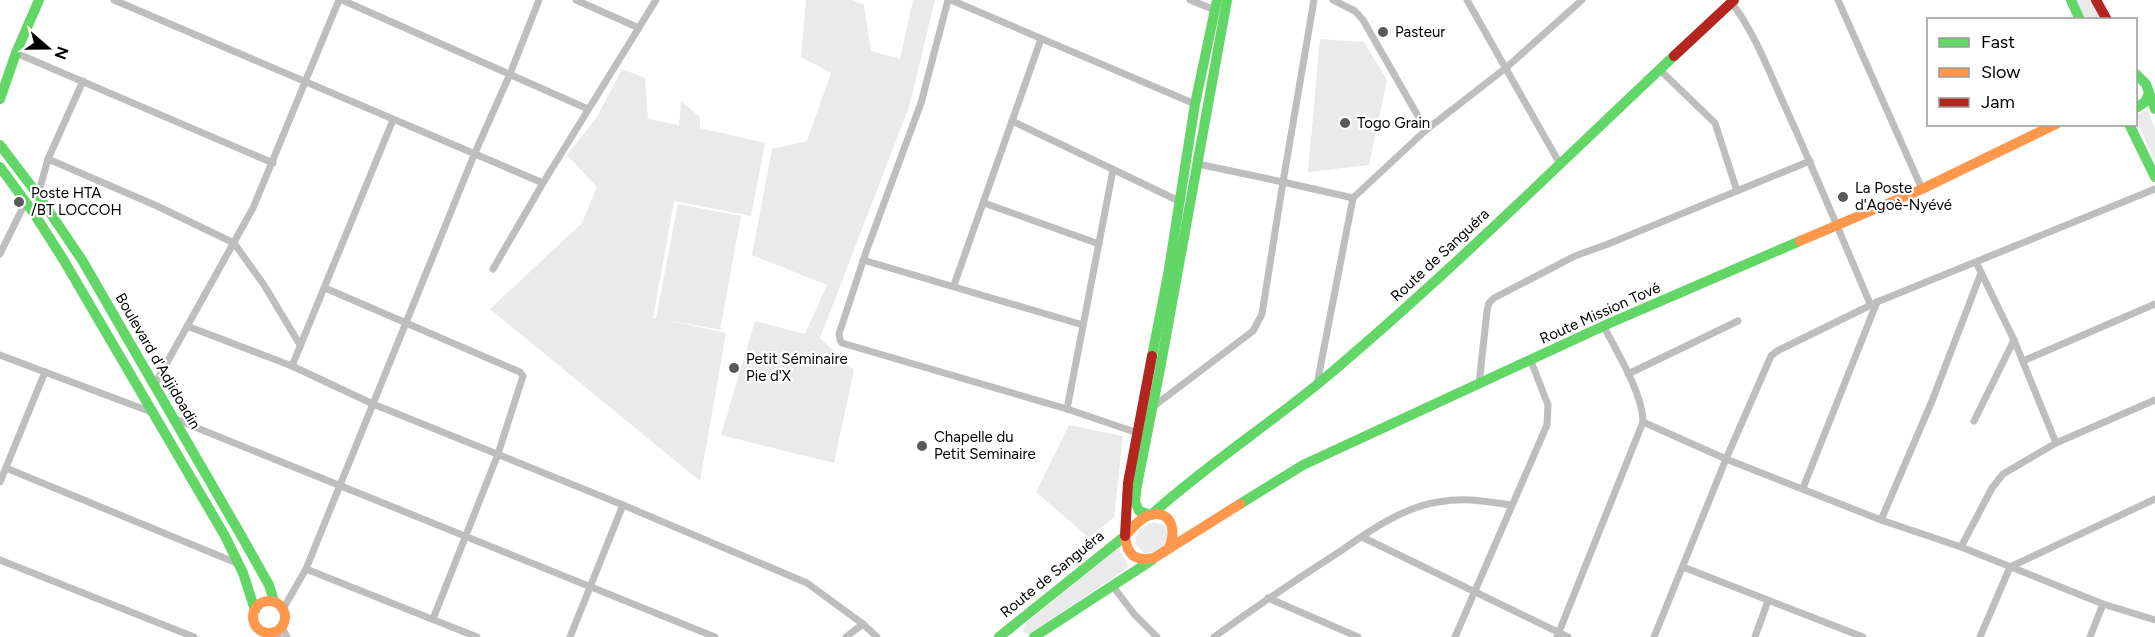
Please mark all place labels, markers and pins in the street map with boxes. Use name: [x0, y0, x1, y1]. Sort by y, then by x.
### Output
place label: Pasteur: [1395, 23, 1445, 41]
marker: Pasteur: [1376, 25, 1390, 39]
place label: Togo Grain: [1357, 114, 1430, 132]
marker: Togo Grain: [1338, 116, 1352, 130]
place label: La Poste d'Agoè-Nyévé: [1855, 179, 1952, 214]
place label: Poste HTA /BT LOCCOH: [31, 184, 122, 219]
marker: La Poste d'Agoè-Nyévé: [1836, 190, 1850, 204]
marker: Poste HTA /BT LOCCOH: [12, 195, 26, 209]
place label: Petit Séminaire Pie d'X: [746, 350, 848, 385]
marker: Petit Séminaire Pie d'X: [727, 361, 741, 375]
place label: Chapelle du Petit Seminaire: [934, 428, 1036, 463]
marker: Chapelle du Petit Seminaire: [915, 439, 929, 453]

